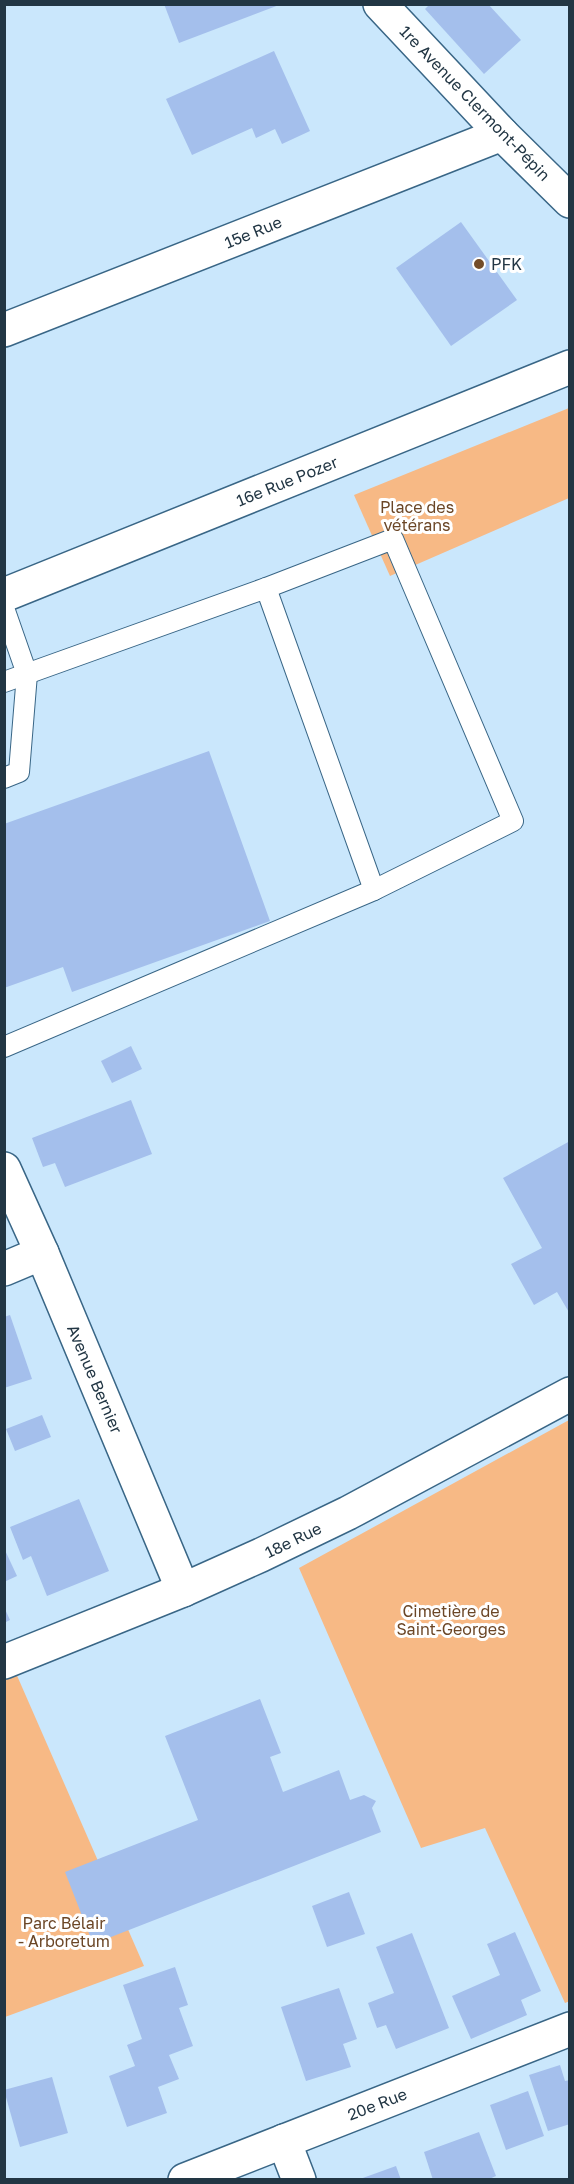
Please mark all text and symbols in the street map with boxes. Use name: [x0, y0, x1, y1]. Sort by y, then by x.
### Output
street label: 1re Avenue Clermont-Pépin: [396, 21, 554, 185]
street label: 15e Rue: [222, 212, 284, 252]
place label: PFK: [491, 254, 522, 274]
marker: PFK: [472, 257, 486, 271]
street label: 16e Rue Pozer: [233, 452, 341, 510]
park label: Place des vétérans: [380, 497, 454, 535]
street label: Avenue Bernier: [63, 1322, 127, 1436]
street label: 18e Rue: [262, 1518, 324, 1562]
park label: Cimetière de Saint-Georges: [396, 1601, 506, 1639]
park label: Parc Bélair - Arboretum: [18, 1913, 110, 1951]
street label: 20e Rue: [344, 2084, 410, 2124]

